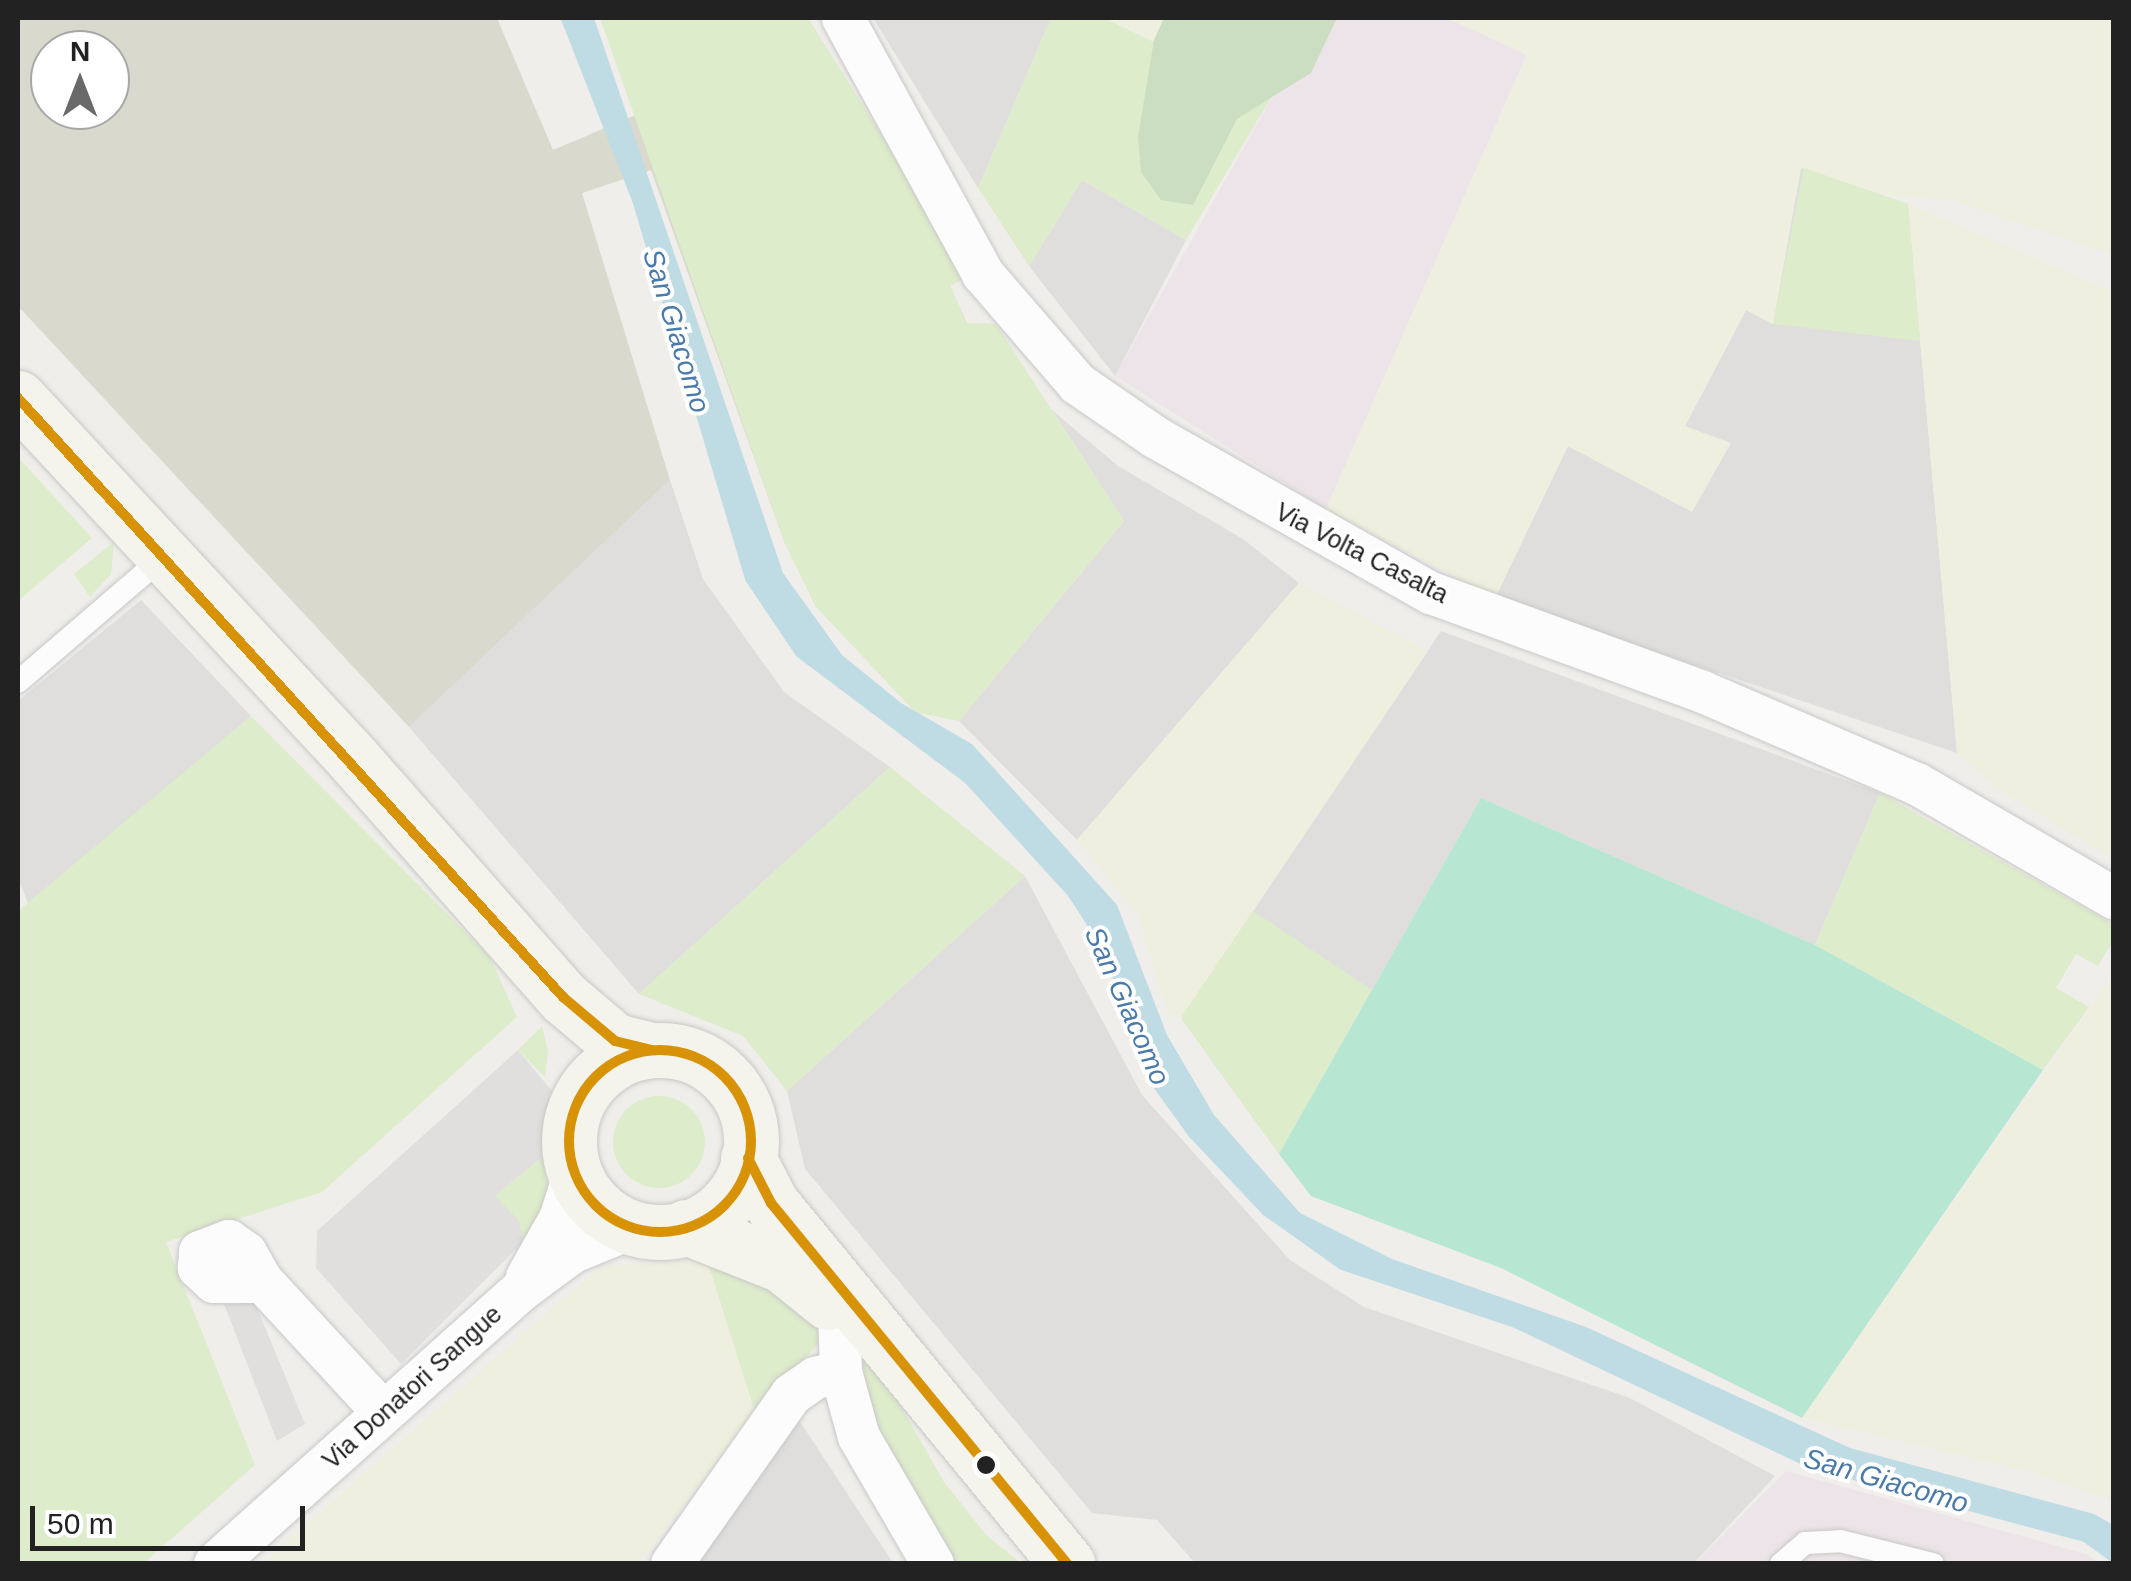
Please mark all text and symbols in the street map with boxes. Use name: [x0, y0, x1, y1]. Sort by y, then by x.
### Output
north arrow: [30, 30, 130, 130]
text: N: [70, 36, 90, 67]
water label: San Giacomo: [635, 245, 717, 417]
street label: Via Volta Casalta: [1271, 497, 1453, 609]
water label: San Giacomo: [1077, 922, 1177, 1090]
street label: Via Donatori Sangue: [316, 1299, 508, 1475]
water label: San Giacomo: [1800, 1441, 1972, 1521]
unlabelled marker: [976, 1455, 996, 1475]
scale bar: [35, 1486, 310, 1548]
text: 50 m: [47, 1507, 114, 1540]

